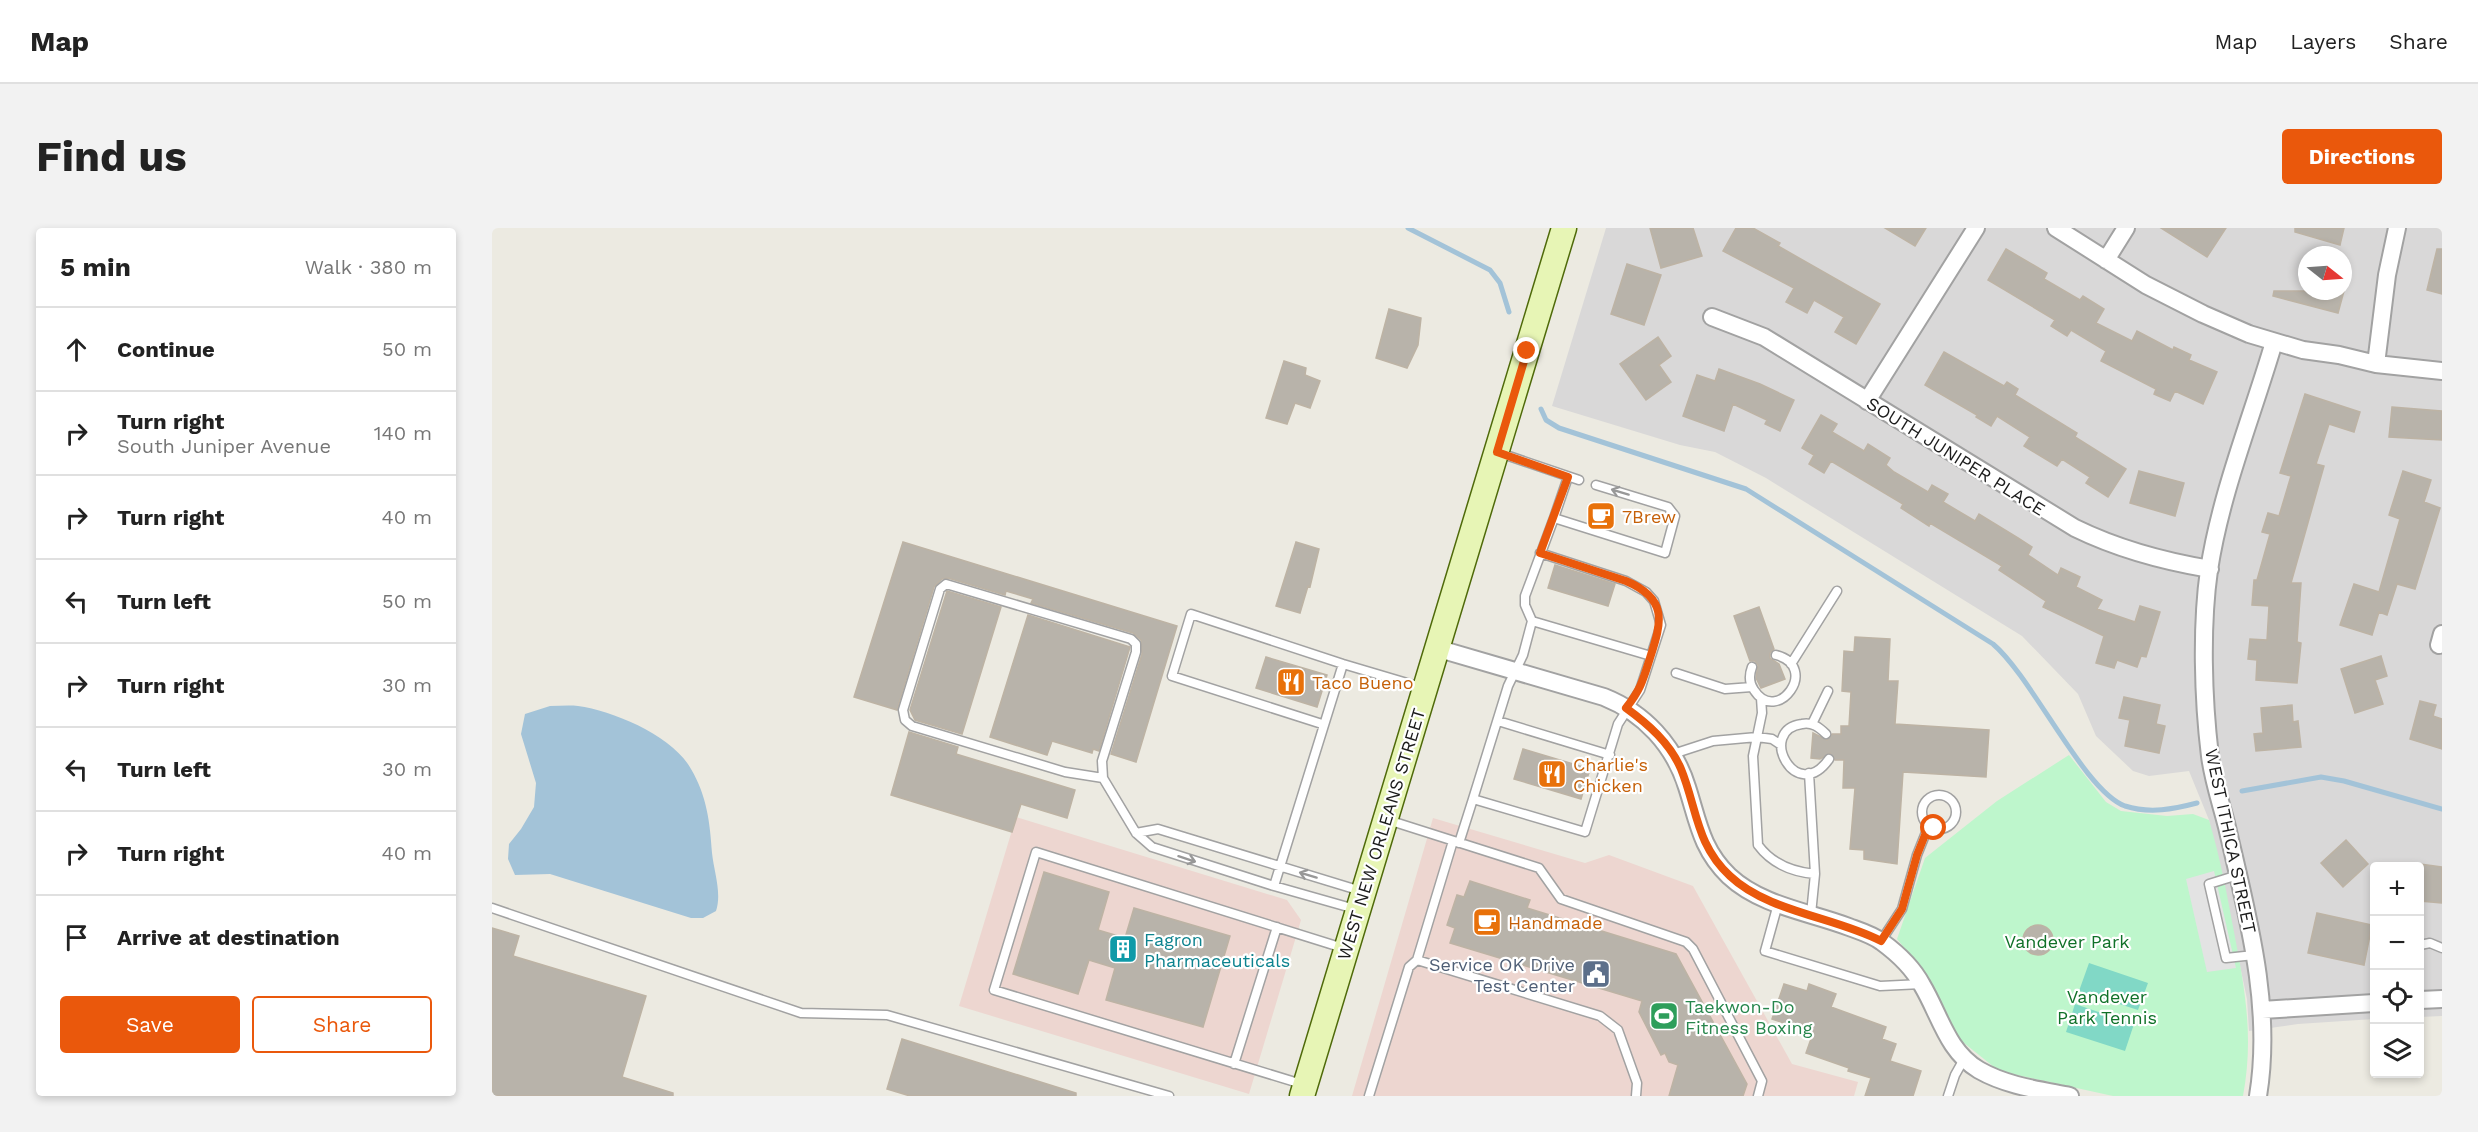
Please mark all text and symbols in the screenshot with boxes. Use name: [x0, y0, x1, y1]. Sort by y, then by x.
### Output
text: Map: [30, 25, 89, 58]
text: Map: [2214, 29, 2257, 54]
text: Layers: [2290, 29, 2356, 54]
text: Share: [2389, 29, 2448, 54]
button: Directions: [2282, 129, 2442, 184]
text: Find us: [36, 132, 187, 181]
north arrow: [2298, 246, 2352, 300]
text: 5 min: [60, 252, 131, 282]
text: Walk · 380 m: [305, 255, 432, 279]
icon: ahead: [60, 333, 93, 366]
text: Continue: [117, 337, 215, 362]
text: 50 m: [382, 337, 432, 361]
route end: [1513, 337, 1539, 363]
street label: SOUTH JUNIPER PLACE: [1863, 392, 2049, 520]
text: Turn right: [117, 409, 224, 434]
icon: right: [60, 417, 93, 450]
text: 140 m: [374, 421, 432, 445]
text: South Juniper Avenue: [117, 434, 331, 458]
one-way arrow: [1611, 486, 1630, 497]
cafe icon: 7Brew: [1585, 500, 1617, 532]
icon: right: [60, 501, 93, 534]
text: Turn right: [117, 505, 224, 530]
text: 40 m: [381, 505, 432, 529]
place label: 7Brew: [1622, 506, 1676, 527]
icon: left: [60, 585, 93, 618]
text: Turn left: [117, 589, 211, 614]
text: 50 m: [382, 589, 432, 613]
restaurant icon: Taco Bueno: [1275, 666, 1307, 698]
icon: right: [60, 669, 93, 702]
place label: Taco Bueno: [1312, 672, 1413, 693]
text: Turn right: [117, 673, 224, 698]
text: 30 m: [382, 673, 432, 697]
street label: WEST NEW ORLEANS STREET: [1333, 705, 1429, 962]
street label: WEST ITHICA STREET: [2201, 747, 2261, 935]
icon: left: [60, 753, 93, 786]
place label: Charlie's Chicken: [1573, 754, 1648, 796]
text: Turn left: [117, 757, 211, 782]
text: 30 m: [382, 757, 432, 781]
restaurant icon: Charlie's Chicken: [1536, 758, 1568, 790]
route start: [1920, 814, 1946, 840]
icon: right: [60, 837, 93, 870]
text: Turn right: [117, 841, 224, 866]
text: 40 m: [381, 841, 432, 865]
one-way arrow: [1177, 854, 1196, 865]
map controls: [2370, 862, 2424, 1078]
button: +: [2370, 862, 2424, 916]
one-way arrow: [1299, 869, 1318, 880]
cafe icon: Handmade: [1471, 906, 1503, 938]
place label: Handmade: [1508, 912, 1603, 933]
button: −: [2370, 916, 2424, 970]
icon: arrive: [60, 921, 93, 954]
text: Arrive at destination: [117, 925, 340, 950]
place label: Fagron Pharmaceuticals: [1144, 929, 1290, 971]
park label: Vandever Park: [2005, 931, 2129, 952]
building icon: Fagron Pharmaceuticals: [1107, 933, 1139, 965]
place label: Service OK Drive Test Center: [1429, 954, 1575, 996]
public building icon: Service OK Drive Test Center: [1580, 958, 1612, 990]
button: locate: [2370, 970, 2424, 1024]
park label: Vandever Park Tennis: [2057, 986, 2157, 1028]
button: Save: [60, 996, 240, 1053]
button: Share: [252, 996, 432, 1053]
place label: Taekwon-Do Fitness Boxing: [1685, 996, 1813, 1038]
sports icon: Taekwon-Do Fitness Boxing: [1648, 1000, 1680, 1032]
button: layers: [2370, 1024, 2424, 1078]

